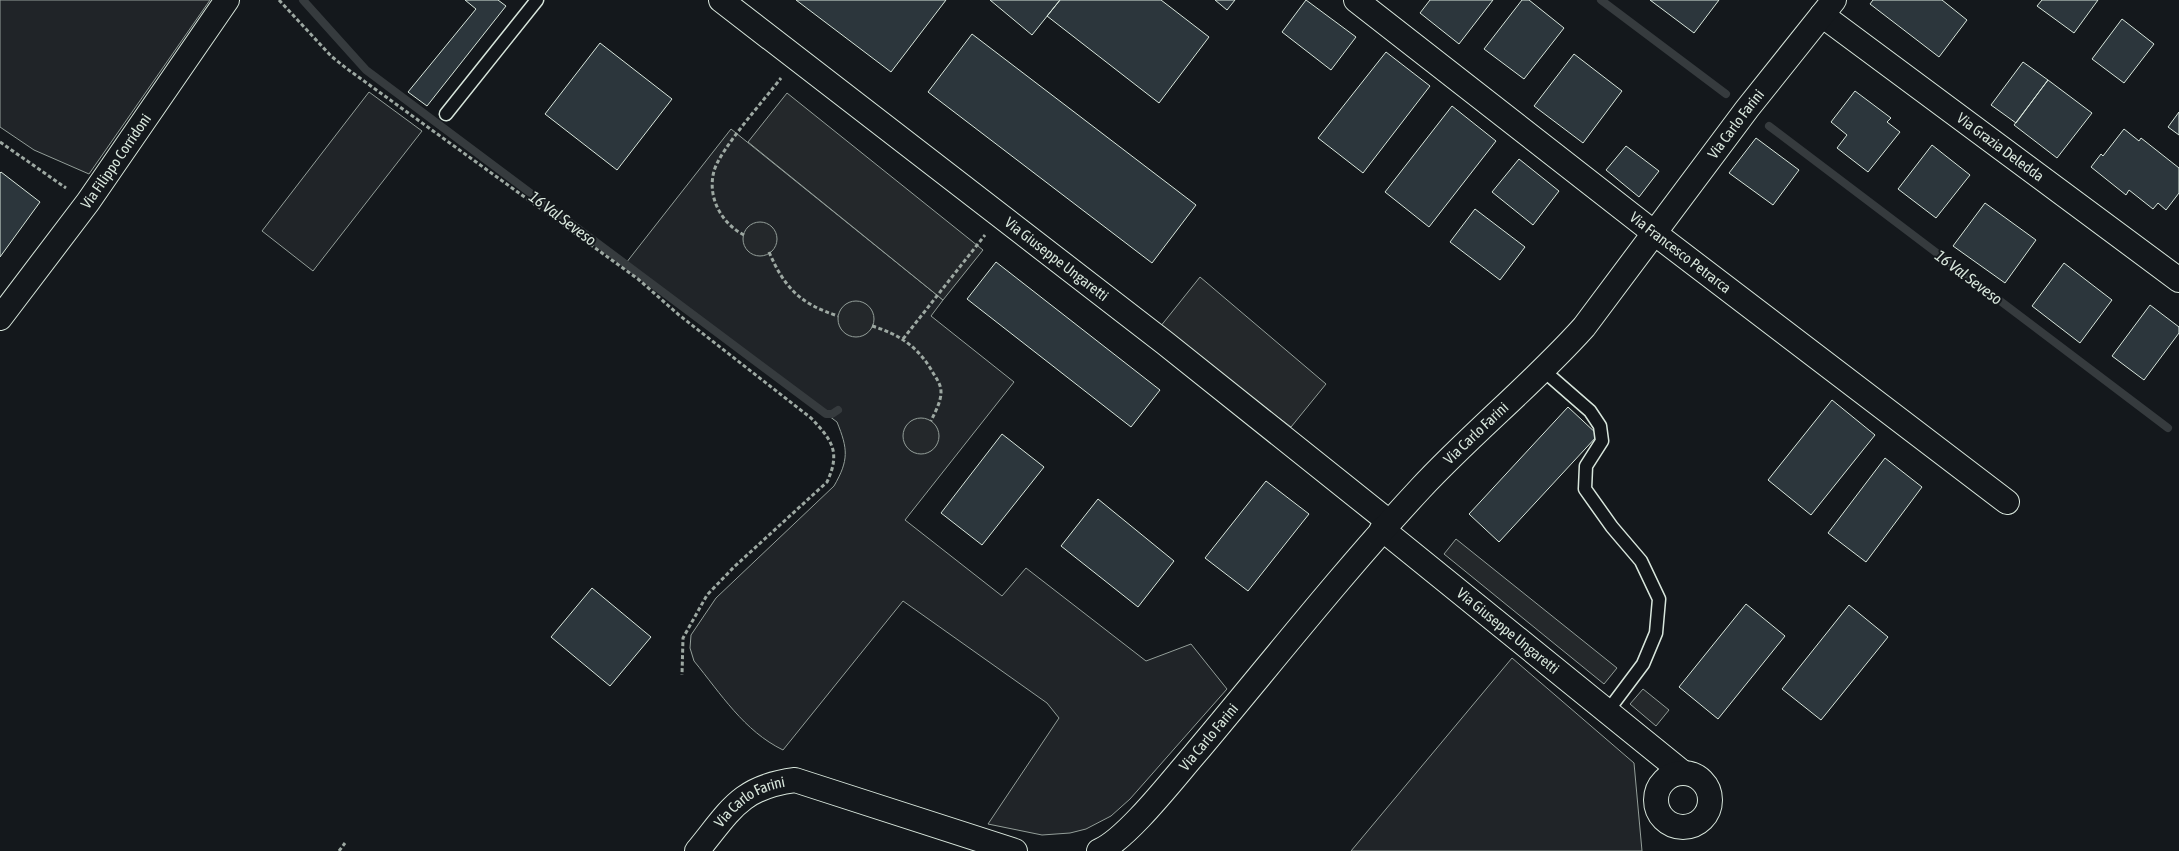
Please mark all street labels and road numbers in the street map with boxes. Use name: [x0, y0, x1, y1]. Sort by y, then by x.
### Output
street label: Via Carlo Farini: [1704, 86, 1767, 162]
street label: Via Grazia Deledda: [1954, 109, 2047, 185]
street label: Via Filippo Corridoni: [77, 110, 154, 212]
street label: Via Francesco Petrarca: [1627, 208, 1734, 296]
street label: Via Giuseppe Ungaretti: [1002, 213, 1112, 304]
street label: Via Carlo Farini: [1440, 398, 1511, 468]
street label: Via Giuseppe Ungaretti: [1454, 584, 1563, 677]
street label: Via Carlo Farini: [1176, 700, 1241, 774]
street label: Via Carlo Farini: [711, 773, 786, 830]

